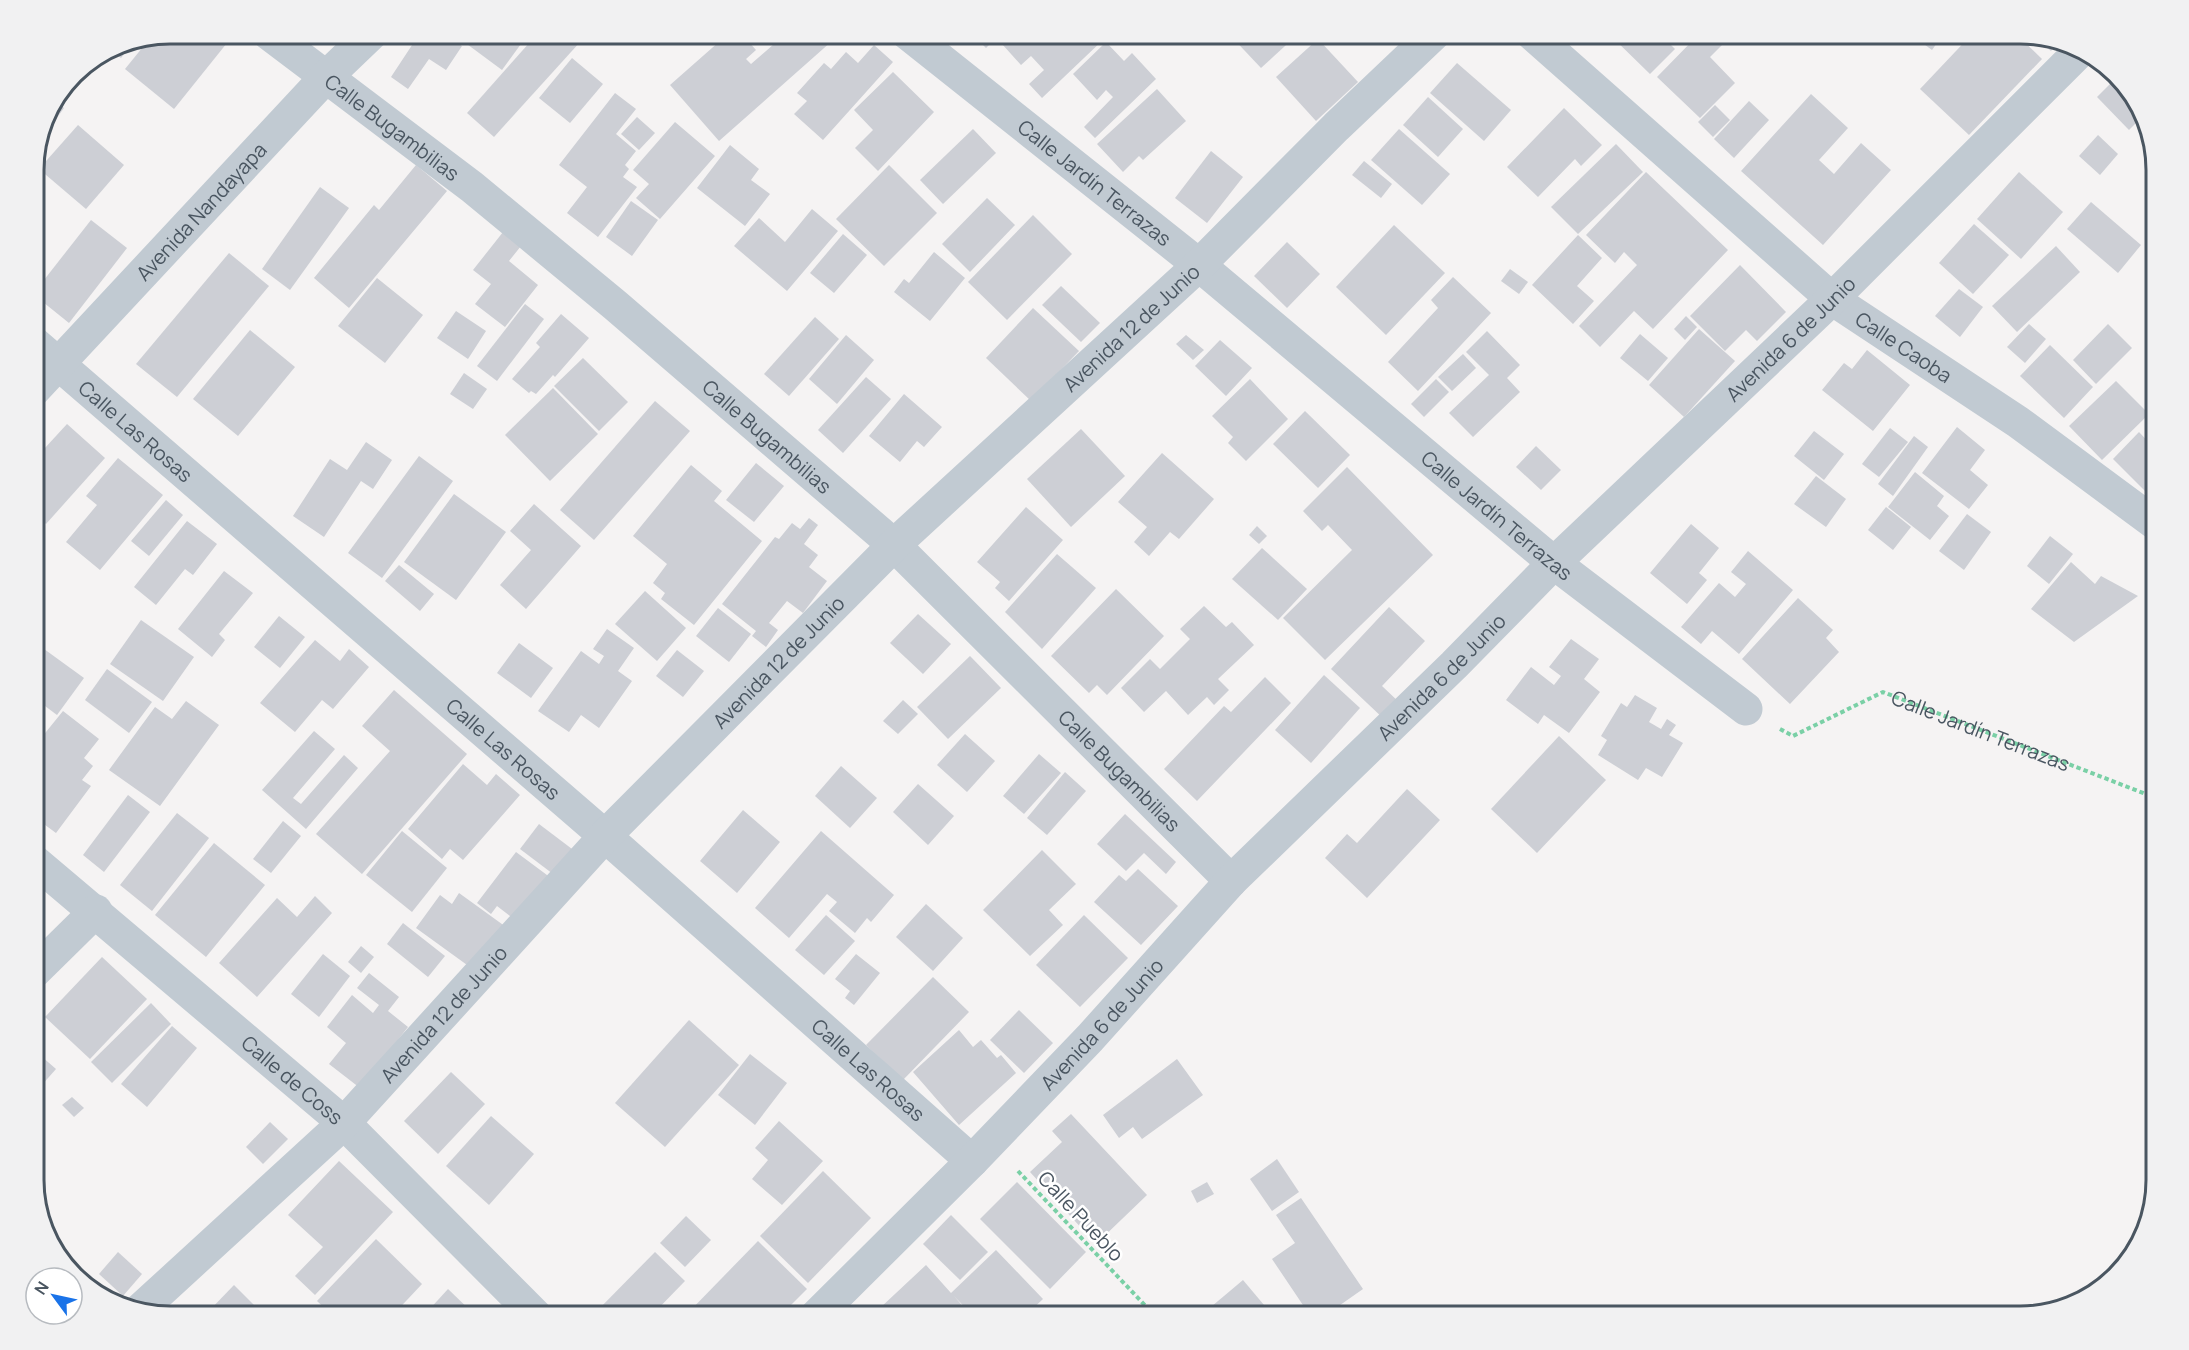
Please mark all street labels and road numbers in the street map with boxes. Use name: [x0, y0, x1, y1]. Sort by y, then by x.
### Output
street label: Calle Bugambilias: [320, 67, 465, 187]
street label: Calle Jardín Terrazas: [1012, 113, 1177, 252]
street label: Avenida Nandayapa: [130, 136, 272, 286]
street label: Avenida 12 de Junio: [1057, 258, 1205, 397]
street label: Avenida 6 de Junio: [1719, 270, 1861, 407]
street label: Calle Caoba: [1850, 305, 1958, 388]
street label: Calle Bugambilias: [697, 373, 838, 499]
street label: Calle Las Rosas: [73, 374, 199, 488]
street label: Calle Jardín Terrazas: [1416, 444, 1578, 586]
street label: Avenida 12 de Junio: [706, 589, 850, 734]
street label: Avenida 6 de Junio: [1371, 607, 1511, 746]
street label: Calle Jardín Terrazas: [1888, 683, 2074, 777]
street label: Calle Las Rosas: [441, 692, 567, 805]
street label: Calle Bugambilias: [1053, 703, 1187, 837]
street label: Avenida 12 de Junio: [374, 939, 513, 1088]
street label: Avenida 6 de Junio: [1034, 952, 1169, 1096]
street label: Calle Las Rosas: [806, 1012, 931, 1127]
street label: Calle de Coss: [236, 1029, 349, 1130]
street label: Calle Pueblo: [1032, 1165, 1130, 1267]

